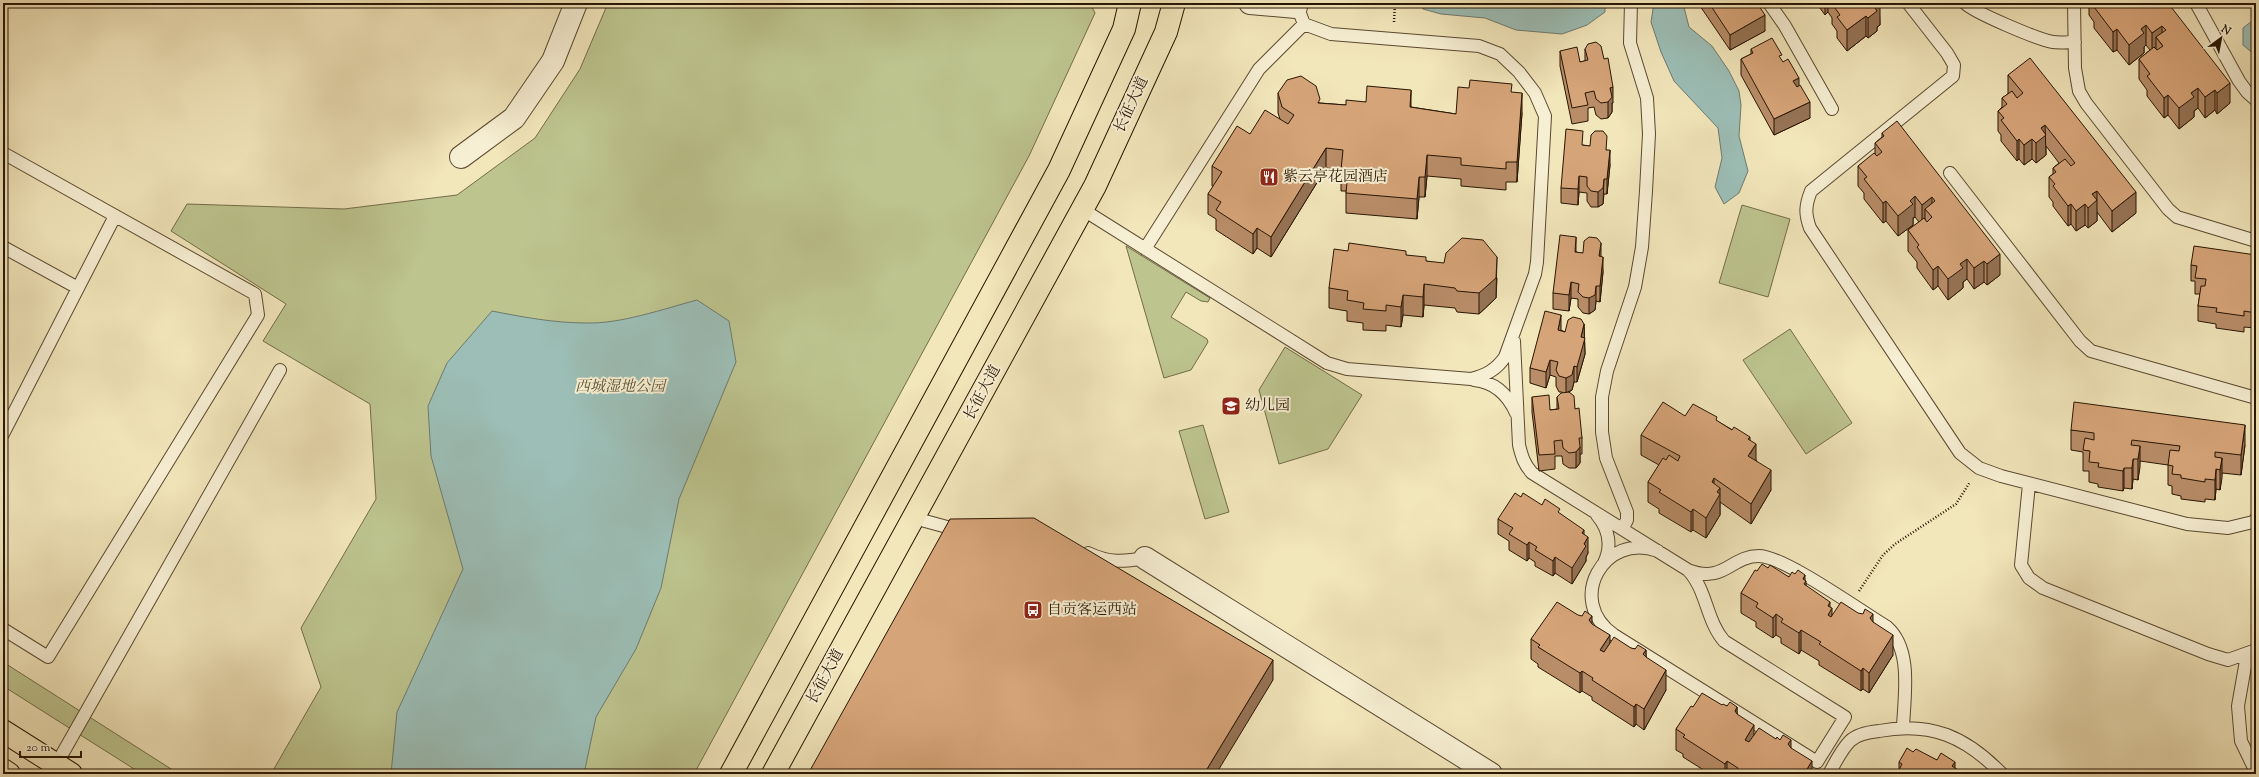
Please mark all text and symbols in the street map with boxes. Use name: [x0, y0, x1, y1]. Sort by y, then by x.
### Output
north arrow: [2201, 18, 2241, 58]
text: N: [2217, 21, 2234, 40]
street label: 长征大道: [1110, 73, 1154, 137]
restaurant icon: 紫云亭花园酒店: [1258, 166, 1280, 188]
place label: 紫云亭花园酒店: [1283, 167, 1388, 188]
street label: 长征大道: [960, 362, 1006, 424]
park label: 西城湿地公园: [575, 377, 667, 398]
school or university icon: 幼儿园: [1220, 395, 1242, 417]
place label: 幼儿园: [1245, 396, 1290, 417]
bus stop icon: 自贡客运西站: [1022, 599, 1044, 621]
place label: 自贡客运西站: [1047, 600, 1137, 621]
street label: 长征大道: [802, 646, 850, 708]
scale bar: [20, 733, 81, 759]
text: 20 m: [26, 739, 51, 757]

